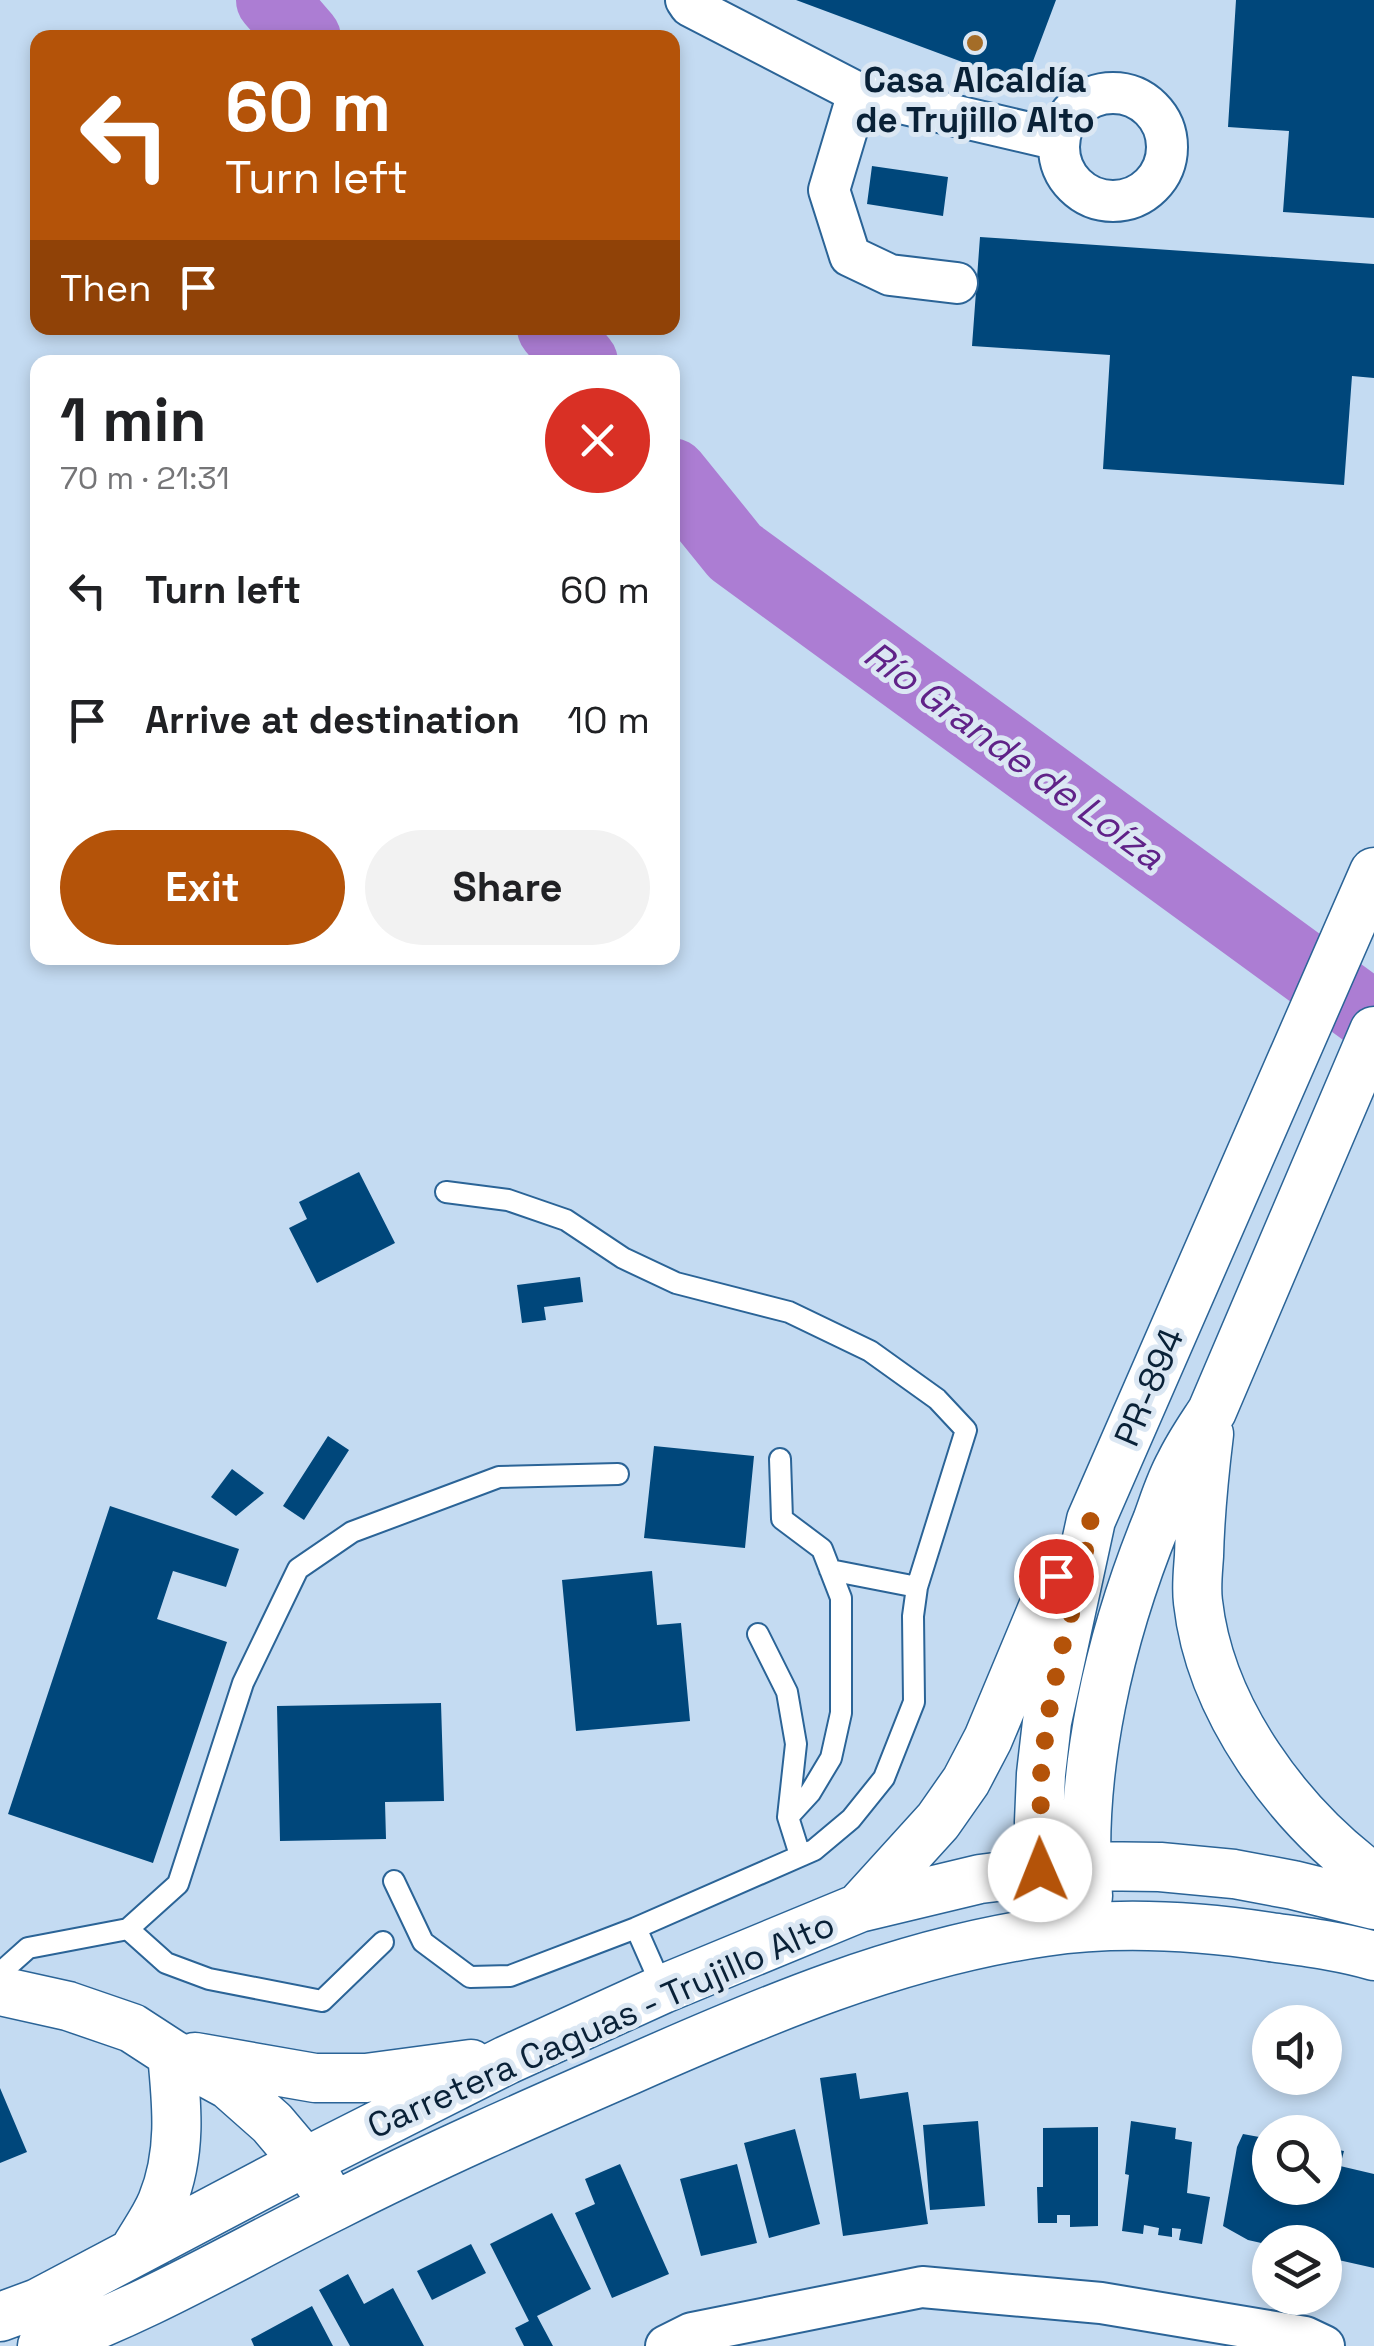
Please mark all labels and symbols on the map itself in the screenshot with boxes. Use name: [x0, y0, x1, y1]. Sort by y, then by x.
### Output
marker: Casa Alcaldía de Trujillo Alto: [964, 32, 986, 54]
place label: Casa Alcaldía de Trujillo Alto: [855, 58, 1095, 142]
water label: Río Grande de Loíza: [855, 630, 1173, 880]
street label: PR-894: [1104, 1321, 1194, 1453]
pin: [1014, 1534, 1099, 1619]
position arrow: [988, 1818, 1092, 1922]
street label: Carretera Caguas - Trujillo Alto: [361, 1902, 841, 2148]

